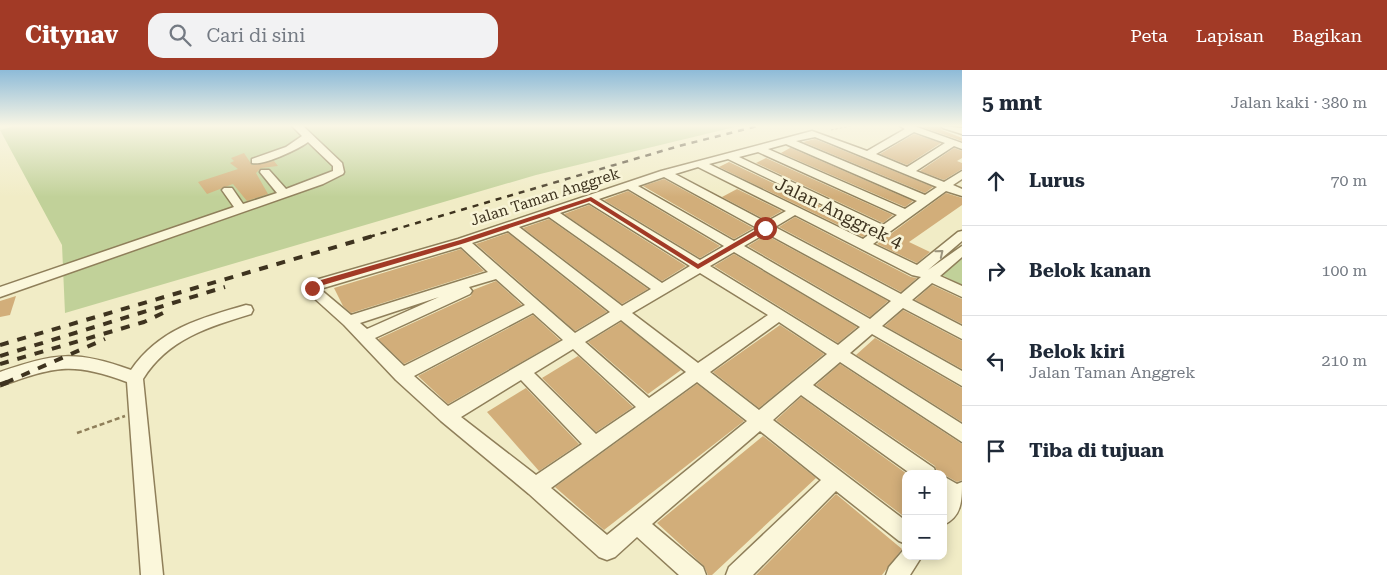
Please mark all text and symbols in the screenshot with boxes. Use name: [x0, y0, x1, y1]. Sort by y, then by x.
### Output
search box: [148, 13, 498, 58]
text: Citynav: [25, 21, 118, 49]
icon: search: [166, 21, 194, 49]
text: Cari di sini: [206, 24, 305, 47]
text: Peta: [1130, 25, 1168, 46]
text: Lapisan: [1196, 25, 1264, 46]
text: Bagikan: [1292, 25, 1362, 46]
text: 5 mnt: [982, 91, 1042, 115]
text: Jalan kaki · 380 m: [1231, 93, 1367, 112]
street label: Jalan Taman Anggrek: [468, 164, 622, 230]
icon: ahead: [982, 167, 1010, 195]
text: Lurus: [1029, 169, 1085, 192]
text: 70 m: [1330, 171, 1367, 190]
street label: Jalan Anggrek 4: [772, 173, 906, 252]
route start: [754, 217, 777, 240]
one-way arrow: [934, 250, 943, 259]
icon: right: [982, 257, 1010, 285]
text: Belok kanan: [1029, 259, 1151, 282]
text: 100 m: [1321, 261, 1367, 280]
route end: [301, 277, 324, 300]
text: Belok kiri: [1029, 340, 1125, 363]
icon: left: [982, 347, 1010, 375]
text: 210 m: [1321, 351, 1367, 370]
text: Jalan Taman Anggrek: [1029, 363, 1195, 382]
icon: arrive: [982, 437, 1010, 465]
text: Tiba di tujuan: [1029, 439, 1164, 462]
map controls: [902, 470, 947, 560]
button: +: [902, 470, 947, 515]
button: −: [902, 515, 947, 560]

